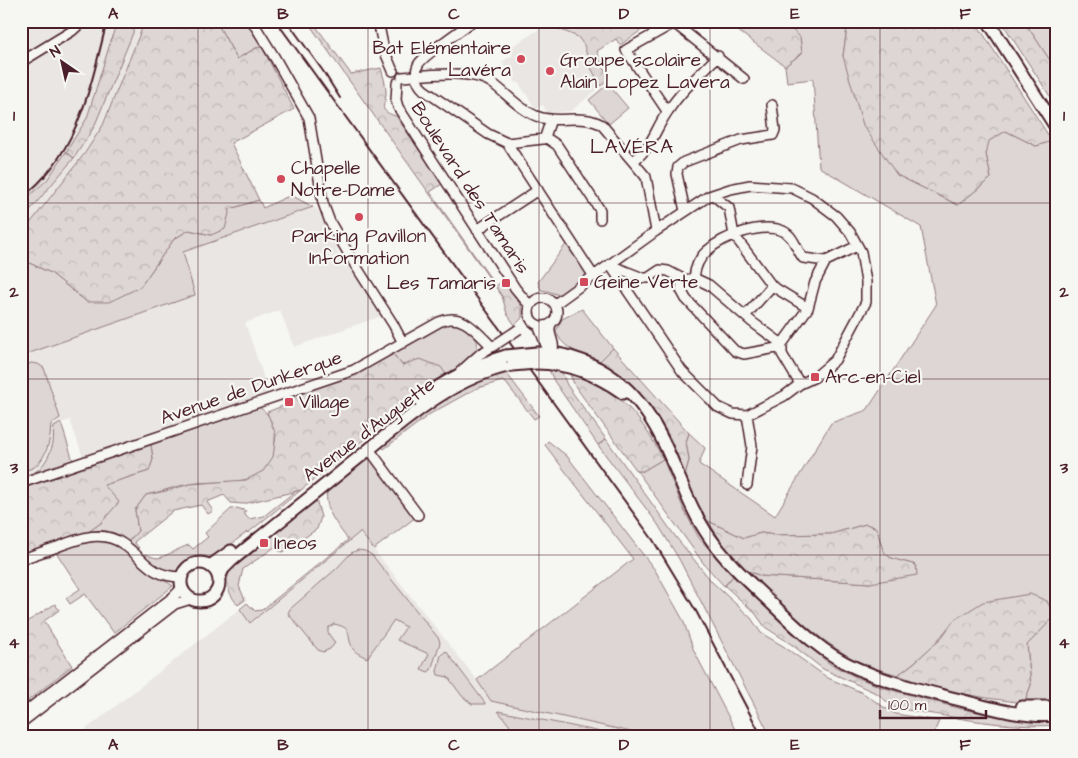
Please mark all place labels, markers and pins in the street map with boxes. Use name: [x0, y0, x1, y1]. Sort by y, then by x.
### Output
place label: Bat Elémentaire Lavéra: [372, 35, 511, 84]
place label: Groupe scolaire Alain Lopez Lavera: [560, 47, 730, 96]
marker: Bat Elémentaire Lavéra: [515, 53, 527, 65]
marker: Groupe scolaire Alain Lopez Lavera: [544, 65, 556, 77]
place label: Chapelle Notre-Dame: [291, 155, 395, 204]
marker: Chapelle Notre-Dame: [275, 173, 287, 185]
marker: Parking Pavillon Information: [353, 211, 365, 223]
place label: Parking Pavillon Information: [292, 223, 426, 272]
place label: Geine Verte: [594, 269, 698, 296]
place label: Les Tamaris: [387, 270, 496, 297]
marker: Geine Verte: [578, 276, 590, 288]
marker: Les Tamaris: [500, 277, 512, 289]
place label: Arc-en-Ciel: [825, 364, 921, 391]
marker: Arc-en-Ciel: [809, 371, 821, 383]
place label: Village: [299, 389, 350, 417]
marker: Village: [283, 396, 295, 408]
place label: Ineos: [274, 530, 317, 557]
marker: Ineos: [258, 537, 270, 549]

